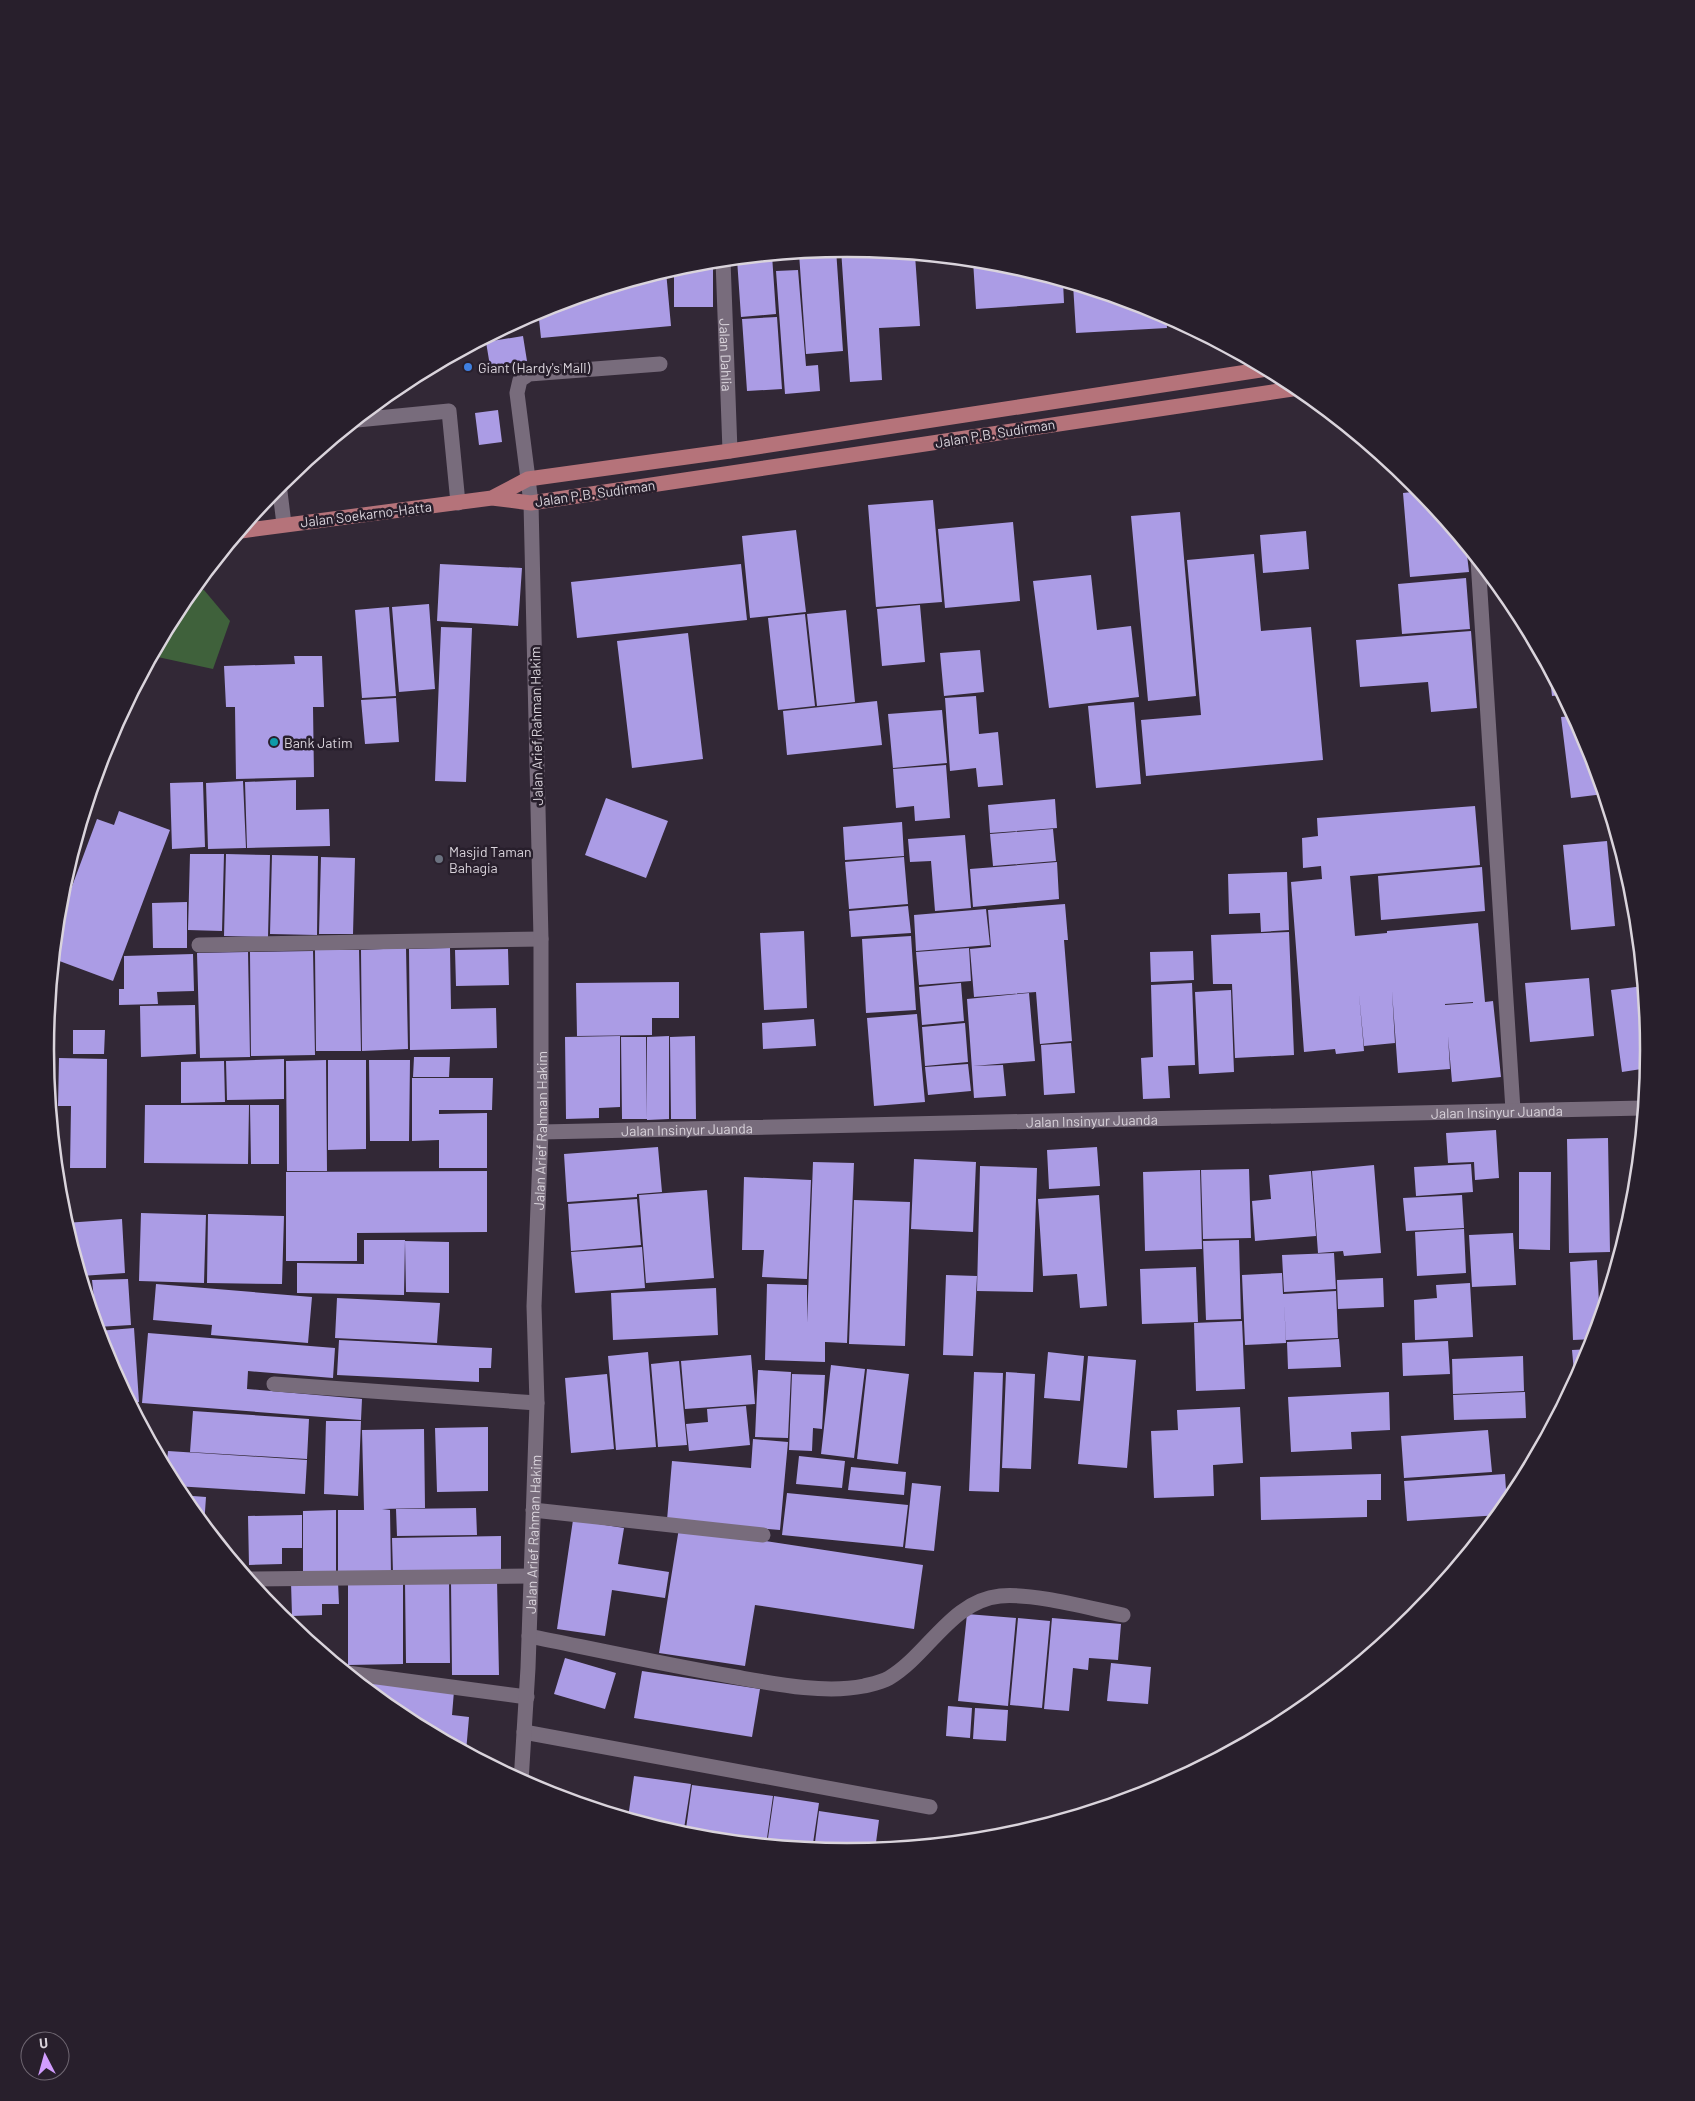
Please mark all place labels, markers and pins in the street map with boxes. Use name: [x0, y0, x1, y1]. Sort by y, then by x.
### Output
place label: Giant (Hardy's Mall): [478, 359, 590, 376]
marker: Giant (Hardy's Mall): [462, 361, 474, 373]
place label: Bank Jatim: [284, 734, 353, 751]
marker: Bank Jatim: [268, 736, 280, 748]
place label: Masjid Taman Bahagia: [449, 843, 532, 876]
marker: Masjid Taman Bahagia: [433, 853, 445, 865]

